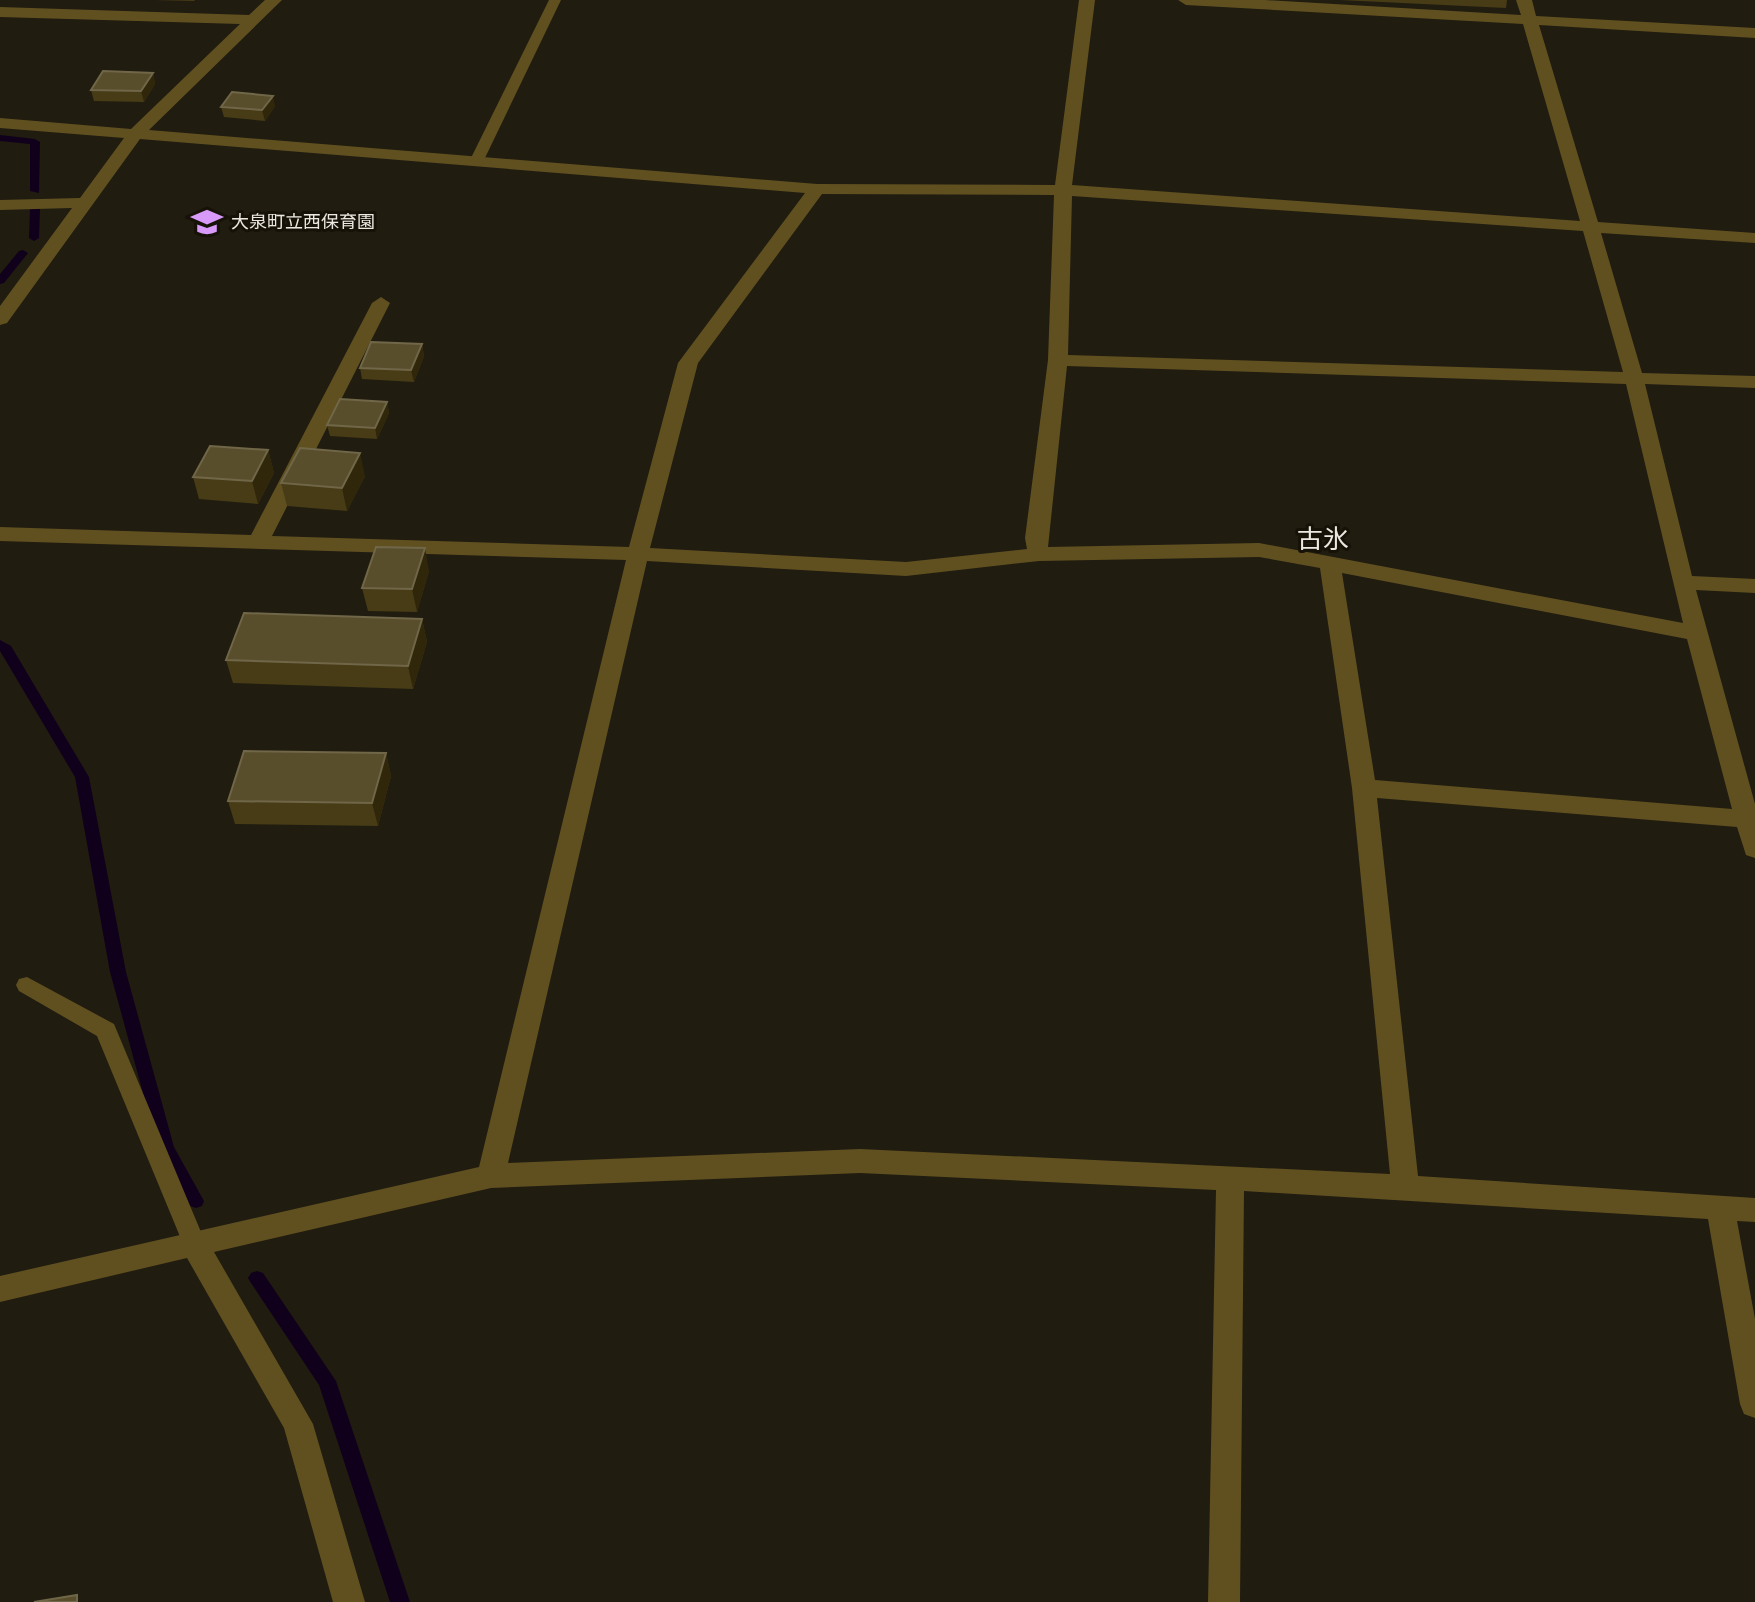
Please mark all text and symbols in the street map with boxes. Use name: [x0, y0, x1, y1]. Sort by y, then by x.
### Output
school or university icon: 大泉町立西保育園: [190, 205, 224, 239]
place label: 大泉町立西保育園: [231, 211, 375, 232]
district label: 古氷: [1297, 524, 1349, 554]

